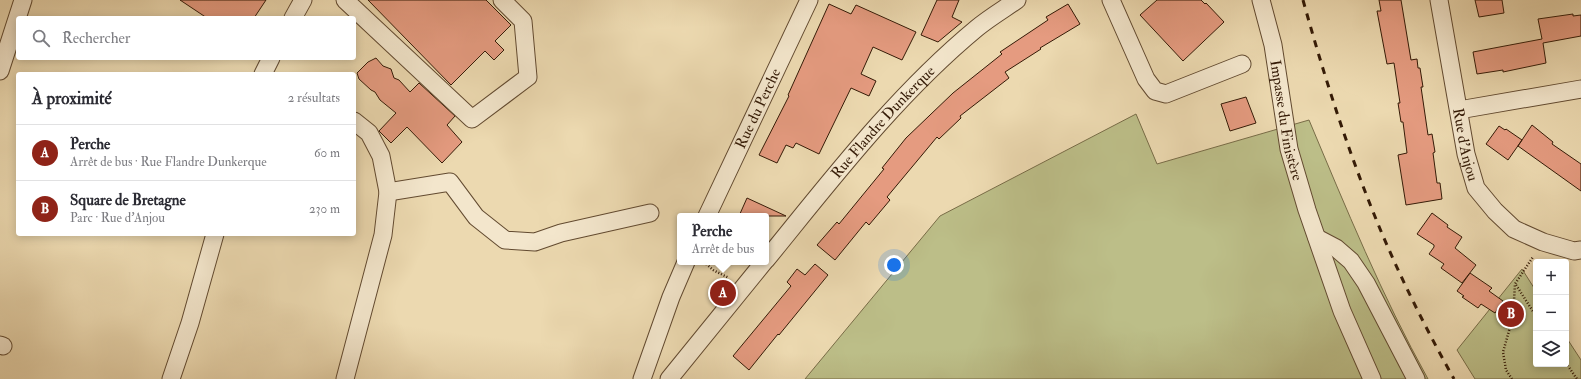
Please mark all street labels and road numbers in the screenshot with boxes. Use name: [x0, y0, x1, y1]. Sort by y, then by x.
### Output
street label: Impasse du Finistère: [1265, 59, 1307, 183]
street label: Rue Flandre Dunkerque: [827, 62, 939, 183]
street label: Rue du Perche: [731, 65, 785, 152]
street label: Rue d'Anjou: [1448, 107, 1483, 184]

